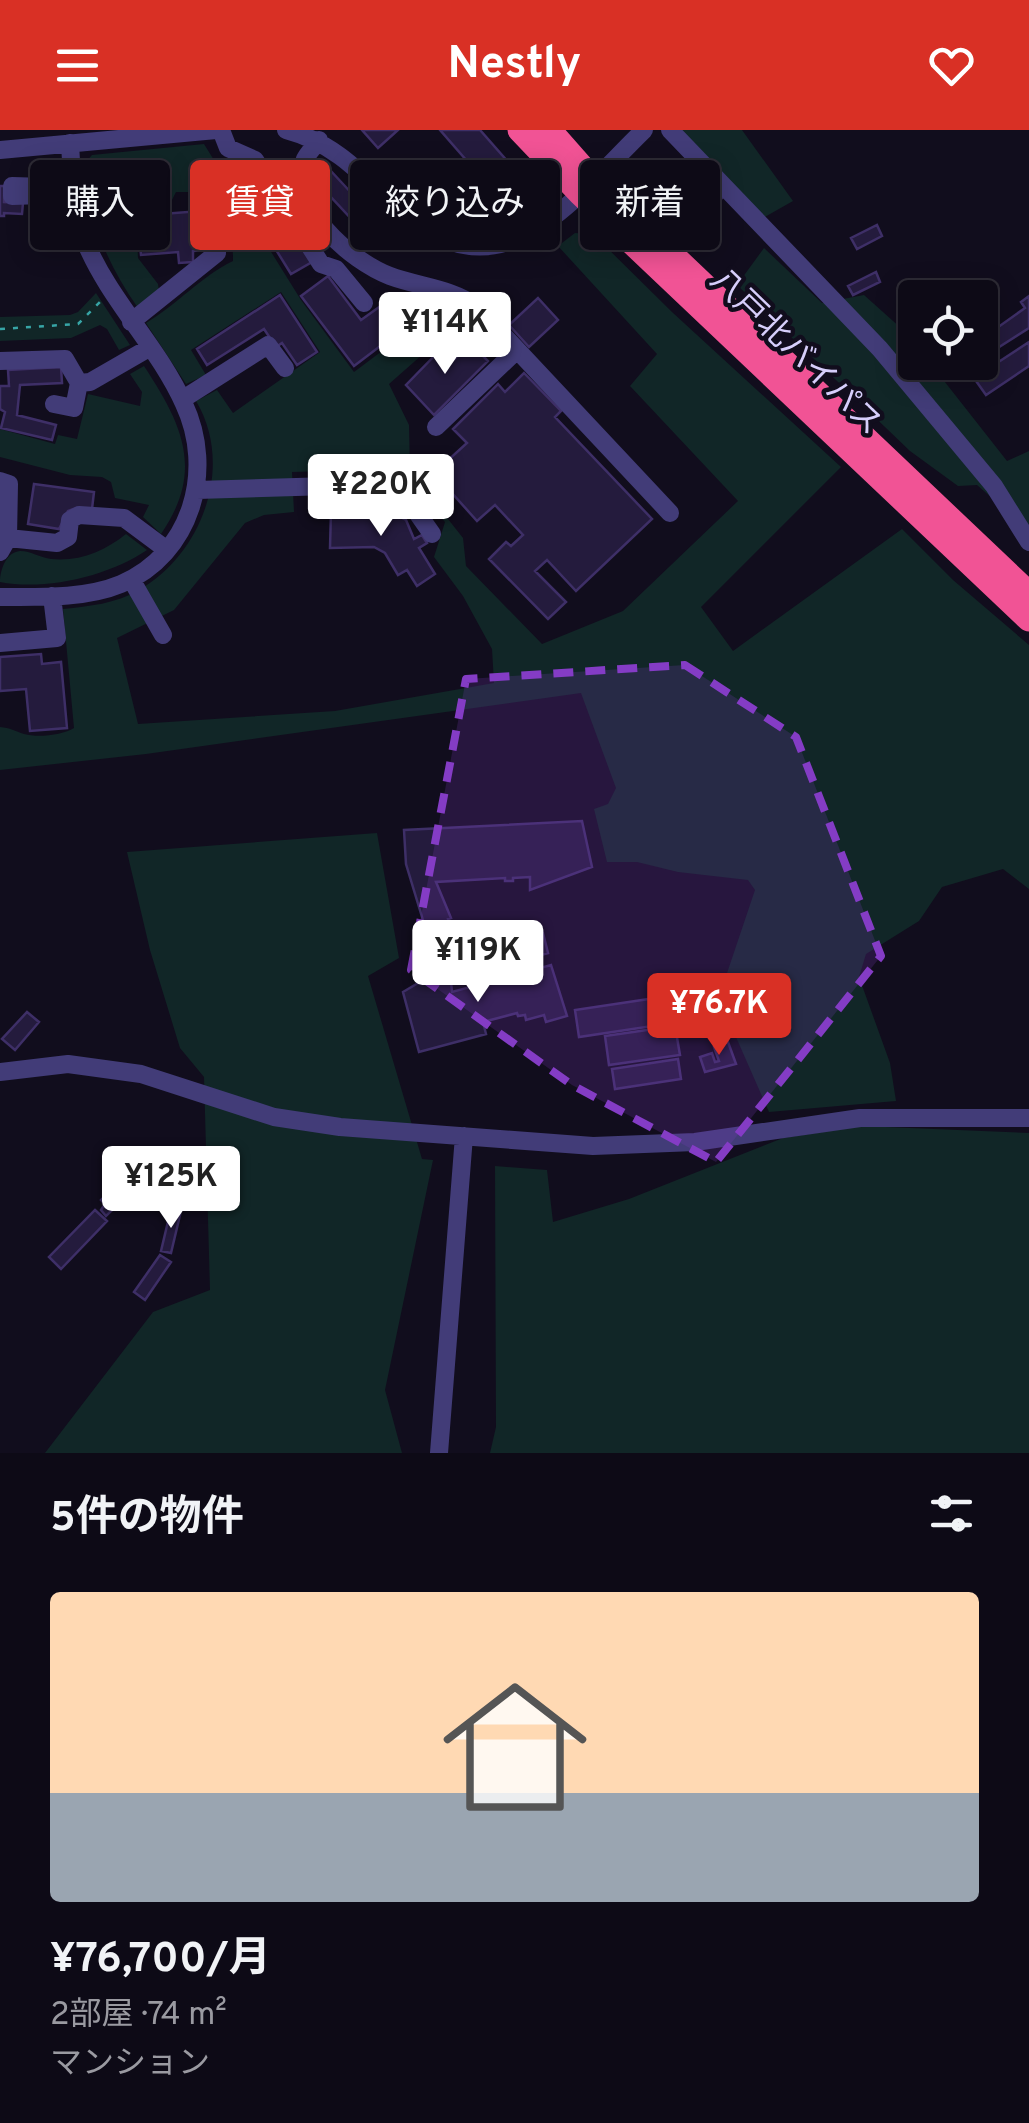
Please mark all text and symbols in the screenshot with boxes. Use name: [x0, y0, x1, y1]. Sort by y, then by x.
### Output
text: Nestly: [448, 37, 581, 94]
icon: menu: [50, 38, 105, 93]
icon: heart: [924, 38, 979, 93]
chip: 購入: [30, 160, 170, 250]
chip: 賃貸: [190, 160, 330, 250]
chip: 絞り込み: [350, 160, 560, 250]
chip: 新着: [580, 160, 720, 250]
street label: 八戸北バイパス: [701, 261, 889, 445]
map controls: [898, 280, 998, 380]
button: locate: [898, 280, 998, 380]
pin: ¥114K: [375, 292, 515, 377]
text: ¥114K: [401, 304, 489, 344]
pin: ¥220K: [311, 454, 451, 539]
text: ¥220K: [330, 466, 432, 506]
pin: ¥119K: [408, 920, 548, 1005]
text: ¥119K: [434, 932, 522, 972]
pin: ¥76.7K: [638, 973, 800, 1058]
text: ¥76.7K: [669, 985, 769, 1025]
pin: ¥125K: [101, 1146, 241, 1231]
text: ¥125K: [124, 1158, 218, 1198]
icon: filters: [924, 1486, 979, 1541]
text: 5件の物件: [50, 1493, 244, 1546]
icon: home: [425, 1657, 605, 1837]
text: ¥76,700/月: [50, 1934, 271, 1987]
text: 2部屋 · 74 m²: [50, 1996, 227, 2036]
text: マンション: [50, 2045, 210, 2085]

